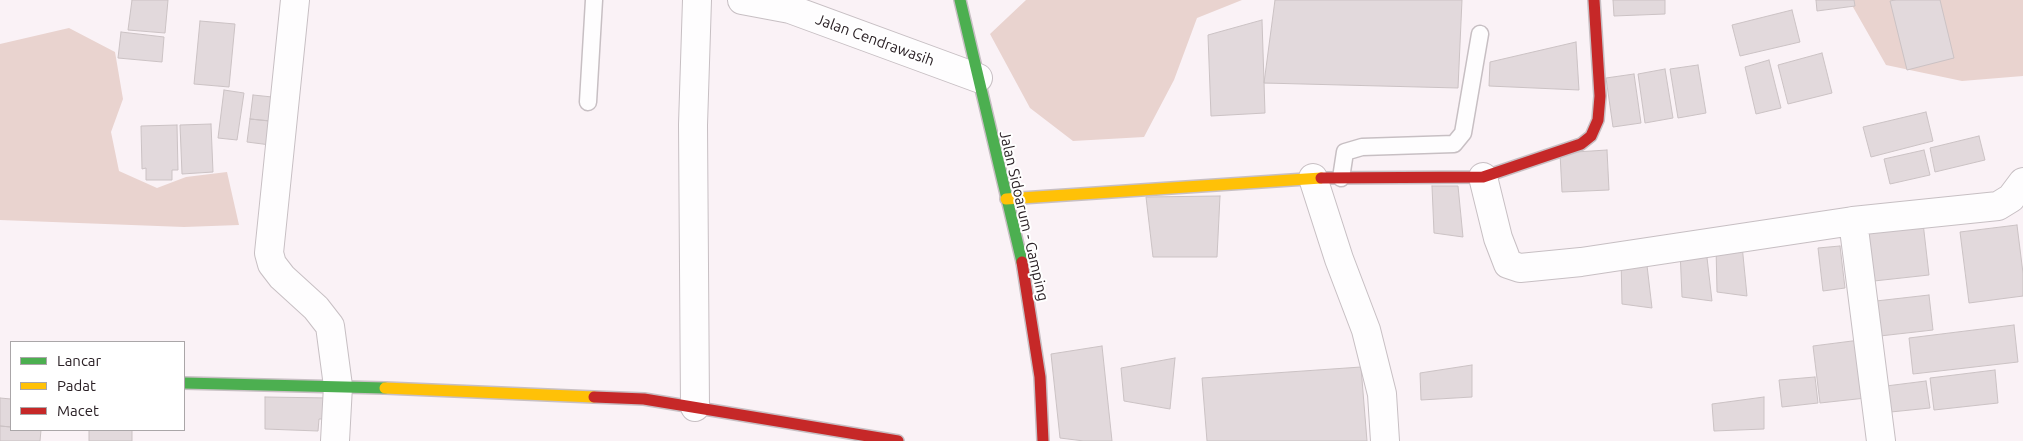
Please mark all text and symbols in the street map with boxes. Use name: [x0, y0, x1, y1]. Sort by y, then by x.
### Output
street label: Jalan Cendrawasih: [813, 10, 937, 70]
street label: Jalan Sidoarum - Gamping: [996, 129, 1052, 303]
legend: [10, 341, 185, 431]
text: Lancar: [57, 352, 101, 369]
text: Padat: [57, 377, 96, 394]
text: Macet: [57, 402, 99, 419]

